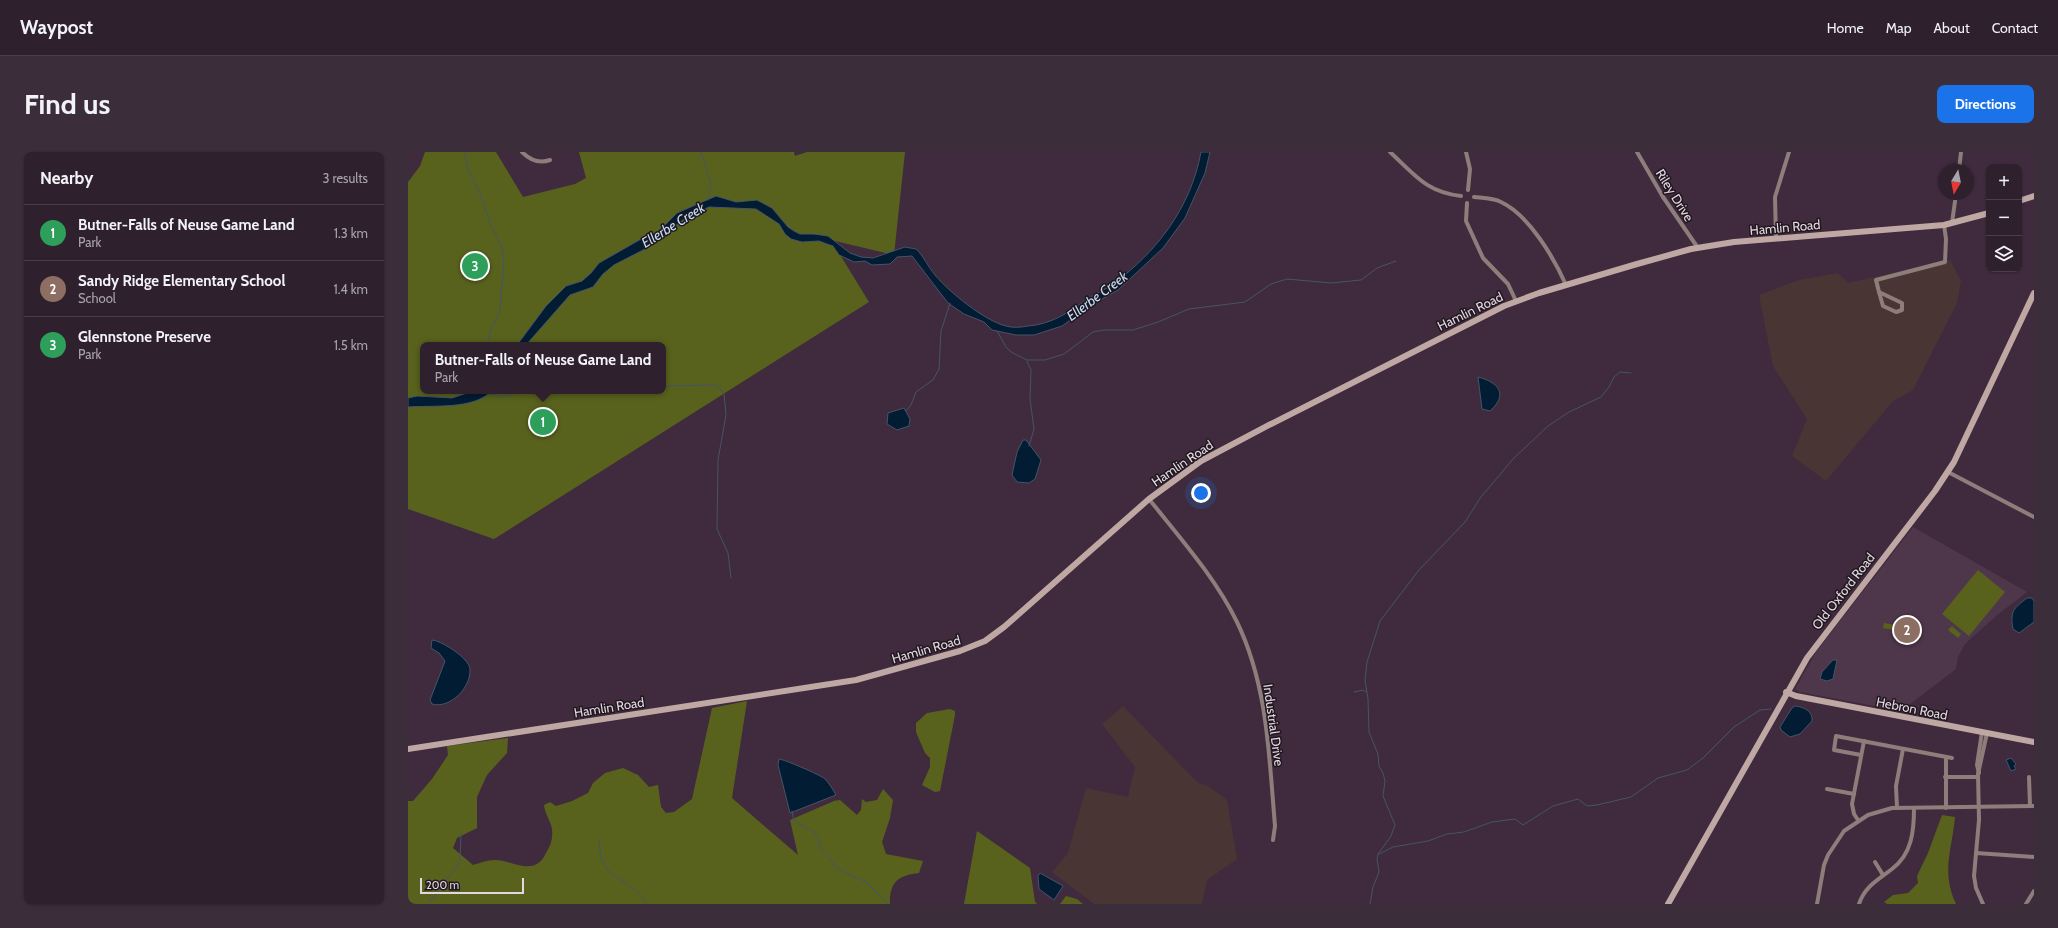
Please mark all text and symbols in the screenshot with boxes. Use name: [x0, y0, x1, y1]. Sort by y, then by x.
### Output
text: Waypost: [20, 16, 93, 39]
text: Home: [1827, 19, 1864, 37]
text: Map: [1886, 19, 1911, 37]
text: About: [1933, 19, 1970, 37]
text: Contact: [1992, 19, 2038, 37]
button: Directions: [1937, 85, 2034, 123]
text: Find us: [24, 87, 110, 121]
north arrow: [1938, 164, 1974, 200]
map controls: [1986, 164, 2022, 272]
button: +: [1986, 164, 2022, 200]
street label: Riley Drive: [1653, 166, 1698, 224]
text: Nearby: [40, 168, 93, 188]
text: 3 results: [322, 170, 368, 186]
water label: Ellerbe Creek: [638, 198, 709, 252]
button: −: [1986, 200, 2022, 236]
text: Butner-Falls of Neuse Game Land: [78, 216, 295, 234]
street label: Hamlin Road: [1749, 216, 1821, 238]
text: 1: [51, 225, 55, 241]
text: 1.3 km: [334, 225, 368, 241]
text: Park: [78, 234, 101, 250]
button: layers: [1986, 236, 2022, 272]
pin: 3: [462, 251, 488, 281]
water label: Ellerbe Creek: [1063, 267, 1132, 325]
text: Sandy Ridge Elementary School: [78, 272, 285, 290]
text: 2: [50, 281, 56, 297]
text: 1.4 km: [333, 281, 368, 297]
street label: Hamlin Road: [1435, 288, 1505, 334]
text: School: [78, 290, 116, 306]
text: Glennstone Preserve: [78, 328, 211, 346]
text: 3: [49, 337, 57, 353]
text: 1.5 km: [334, 337, 368, 353]
popup: [420, 342, 666, 394]
text: Park: [78, 346, 101, 362]
text: Butner-Falls of Neuse Game Land: [435, 351, 651, 369]
text: Park: [435, 369, 458, 385]
pin: 1: [530, 407, 556, 437]
street label: Hamlin Road: [1148, 437, 1216, 489]
your location: [1191, 483, 1211, 503]
street label: Old Oxford Road: [1808, 550, 1878, 632]
pin: 2: [1894, 615, 1920, 645]
street label: Hamlin Road: [890, 632, 962, 666]
street label: Industrial Drive: [1260, 683, 1288, 767]
street label: Hebron Road: [1875, 693, 1949, 723]
street label: Hamlin Road: [573, 694, 645, 720]
scale bar: [420, 876, 524, 895]
text: 200 m: [426, 878, 459, 892]

